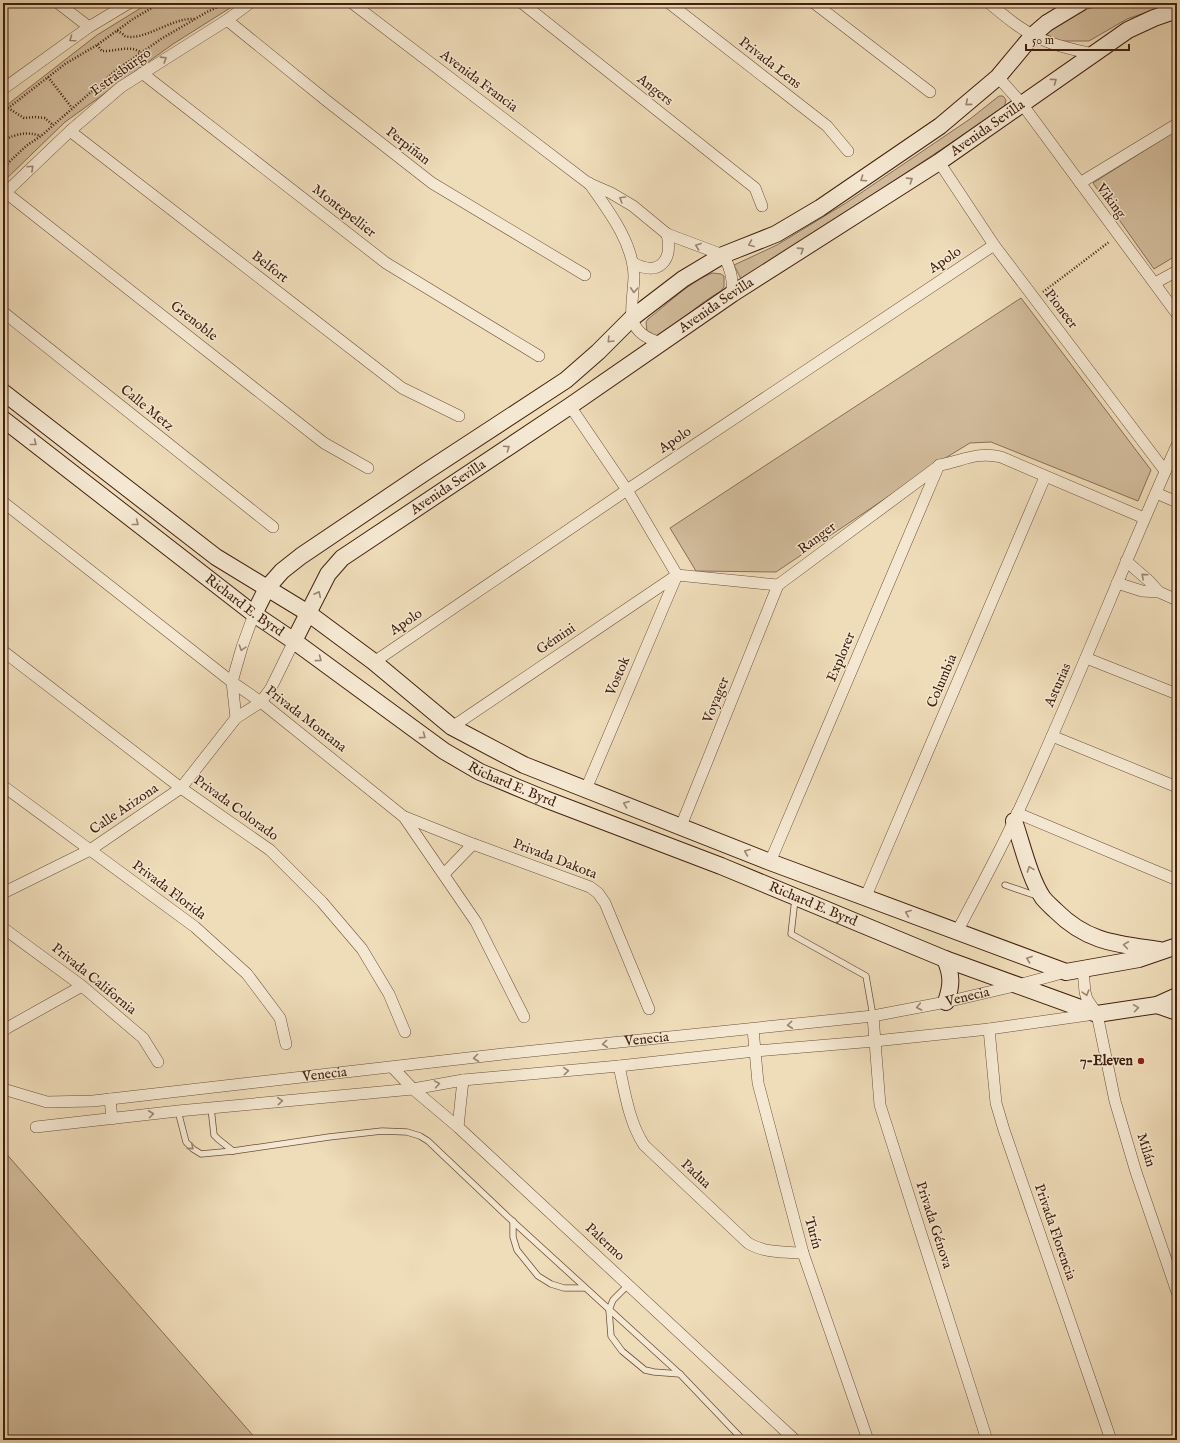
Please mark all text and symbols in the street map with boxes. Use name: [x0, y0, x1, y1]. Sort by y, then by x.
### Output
scale bar: [1026, 26, 1129, 52]
street label: Privada Lens: [735, 33, 805, 93]
text: 50 m: [1032, 33, 1054, 48]
one-way arrow: [69, 34, 76, 42]
street label: Estrasburgo: [87, 44, 155, 100]
street label: Avenida Francia: [436, 45, 522, 117]
one-way arrow: [160, 57, 167, 64]
street label: Angers: [633, 70, 677, 110]
one-way arrow: [1049, 79, 1056, 86]
street label: Avenida Sevilla: [946, 95, 1029, 161]
one-way arrow: [965, 98, 973, 105]
street label: Perpiñan: [382, 123, 434, 169]
one-way arrow: [26, 165, 34, 172]
one-way arrow: [860, 174, 867, 182]
one-way arrow: [906, 177, 913, 185]
street label: Viking: [1091, 179, 1130, 222]
street label: Montepellier: [308, 180, 380, 242]
one-way arrow: [619, 197, 626, 204]
one-way arrow: [747, 239, 755, 247]
street label: Apolo: [924, 242, 965, 278]
one-way arrow: [695, 243, 702, 251]
street label: Belfort: [248, 247, 292, 287]
one-way arrow: [796, 248, 803, 255]
street label: Avenida Sevilla: [674, 273, 758, 338]
street label: Pioneer: [1040, 286, 1082, 332]
one-way arrow: [630, 287, 638, 293]
street label: Grenoble: [167, 297, 222, 345]
one-way arrow: [607, 335, 615, 343]
street label: Calle Metz: [117, 381, 178, 435]
street label: Apolo: [654, 422, 695, 458]
one-way arrow: [29, 438, 36, 445]
one-way arrow: [503, 445, 510, 453]
street label: Avenida Sevilla: [406, 455, 490, 519]
one-way arrow: [132, 518, 139, 525]
street label: Ranger: [794, 518, 840, 558]
street label: Richard E. Byrd: [201, 570, 288, 641]
one-way arrow: [1141, 573, 1149, 580]
one-way arrow: [313, 590, 321, 598]
street label: Apolo: [385, 604, 426, 640]
street label: Gémini: [533, 619, 579, 659]
street label: Explorer: [823, 630, 859, 684]
one-way arrow: [238, 644, 247, 651]
street label: Columbia: [923, 651, 962, 711]
street label: Vostok: [601, 653, 634, 699]
one-way arrow: [314, 655, 321, 662]
street label: Asturias: [1040, 660, 1076, 711]
street label: Voyager: [698, 674, 733, 726]
street label: Privada Montana: [262, 682, 351, 757]
one-way arrow: [419, 732, 426, 739]
street label: Richard E. Byrd: [464, 758, 559, 811]
street label: Privada Colorado: [190, 771, 282, 845]
street label: Calle Arizona: [86, 779, 163, 839]
one-way arrow: [622, 801, 629, 809]
street label: Privada Dakota: [510, 835, 601, 884]
one-way arrow: [743, 849, 750, 857]
street label: Privada Florida: [128, 856, 210, 924]
one-way arrow: [1027, 865, 1035, 872]
street label: Richard E. Byrd: [766, 878, 860, 931]
one-way arrow: [904, 909, 911, 917]
street label: Privada California: [48, 939, 141, 1019]
one-way arrow: [1123, 941, 1129, 950]
one-way arrow: [1026, 955, 1033, 963]
street label: Venecia: [943, 983, 992, 1011]
one-way arrow: [1081, 989, 1090, 996]
one-way arrow: [916, 1002, 922, 1011]
one-way arrow: [1133, 1004, 1139, 1013]
one-way arrow: [787, 1020, 793, 1029]
street label: Venecia: [623, 1028, 671, 1051]
one-way arrow: [602, 1039, 608, 1048]
place label: 7-Eleven: [1080, 1052, 1134, 1070]
one-way arrow: [473, 1053, 479, 1062]
marker: 7-Eleven: [1136, 1056, 1146, 1066]
street label: Venecia: [300, 1063, 349, 1086]
one-way arrow: [563, 1067, 569, 1076]
one-way arrow: [434, 1081, 440, 1089]
one-way arrow: [277, 1097, 283, 1106]
one-way arrow: [148, 1110, 154, 1119]
street label: Milán: [1132, 1131, 1160, 1170]
one-way arrow: [187, 1142, 194, 1149]
street label: Padua: [677, 1156, 716, 1193]
street label: Privada Génova: [911, 1179, 957, 1272]
street label: Privada Florencia: [1030, 1181, 1080, 1283]
street label: Turín: [800, 1215, 826, 1252]
street label: Palermo: [581, 1219, 629, 1265]

